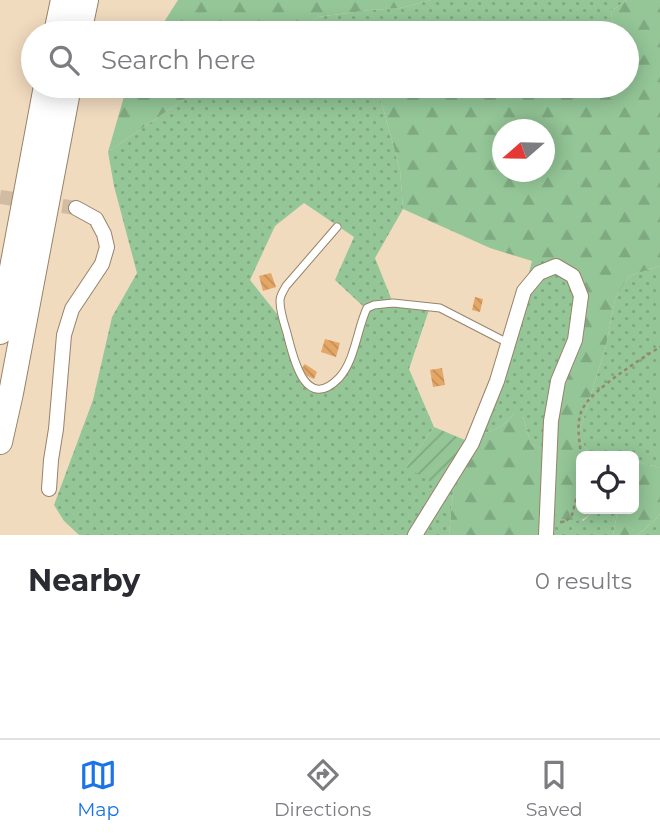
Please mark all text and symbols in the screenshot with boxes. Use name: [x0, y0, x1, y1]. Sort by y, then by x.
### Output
search box: [21, 21, 639, 98]
icon: search: [45, 41, 83, 79]
text: Search here: [101, 44, 256, 76]
north arrow: [492, 119, 555, 182]
map controls: [576, 451, 639, 514]
button: locate: [576, 451, 639, 514]
text: Nearby: [28, 562, 140, 599]
text: 0 results: [535, 567, 632, 595]
tab: Map: [77, 756, 119, 821]
tab: Directions: [274, 756, 371, 821]
tab: Saved: [526, 756, 583, 821]

